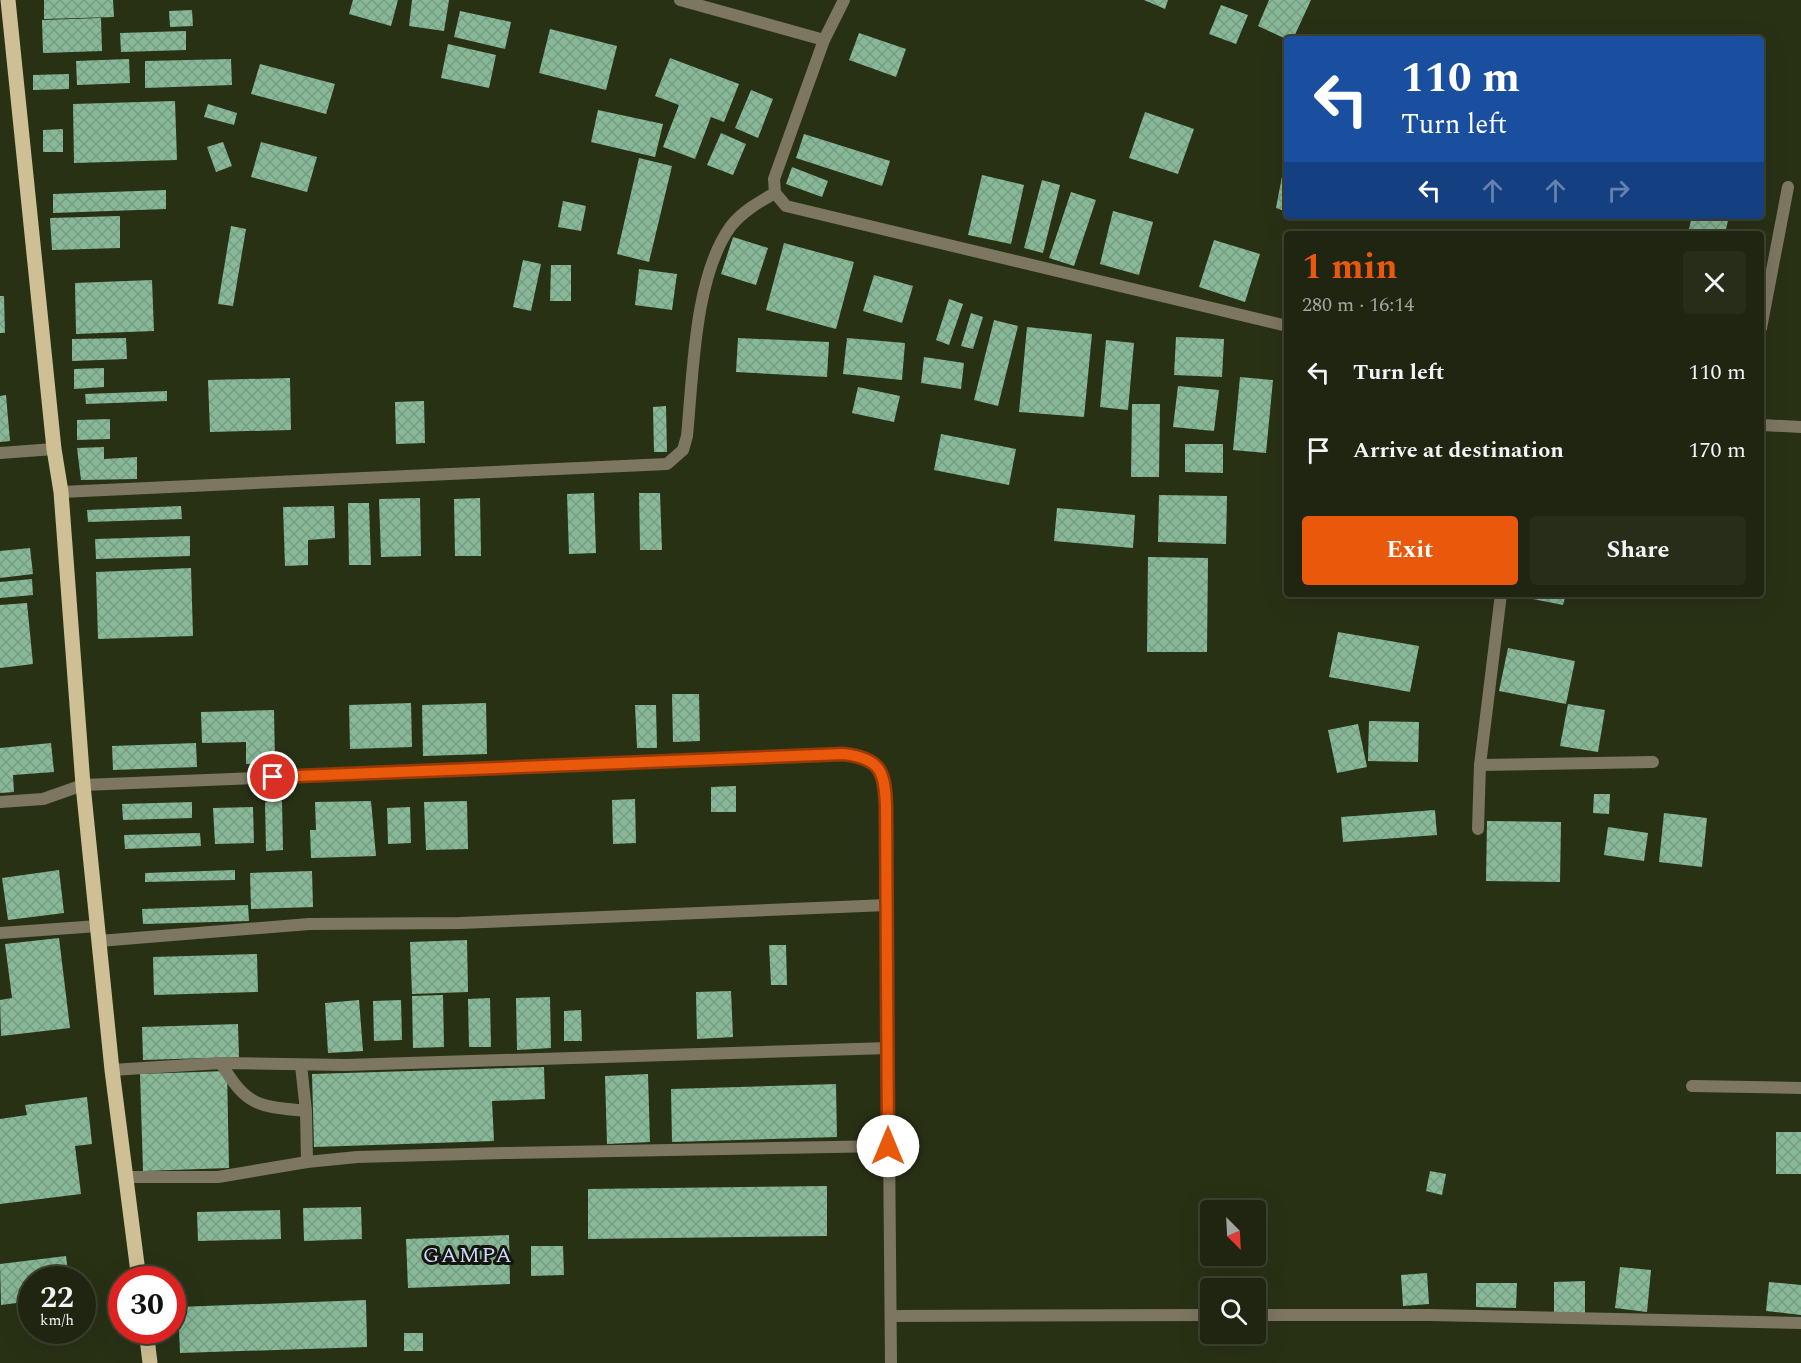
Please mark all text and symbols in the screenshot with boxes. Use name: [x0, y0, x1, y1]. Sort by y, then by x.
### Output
text: 110 m: [1401, 47, 1520, 110]
icon: left: [1302, 60, 1380, 138]
text: Turn left: [1401, 104, 1507, 146]
icon: left: [1413, 174, 1446, 207]
icon: ahead: [1476, 174, 1509, 207]
icon: ahead: [1539, 174, 1572, 207]
icon: right: [1602, 174, 1635, 207]
text: 1 min: [1302, 240, 1398, 295]
button: close: [1683, 251, 1746, 314]
text: 280 m · 16:14: [1302, 290, 1414, 320]
icon: left: [1302, 356, 1335, 389]
text: Turn left: [1353, 356, 1445, 389]
text: 110 m: [1689, 356, 1746, 389]
icon: arrive: [1302, 434, 1335, 467]
text: Arrive at destination: [1353, 434, 1564, 467]
text: 170 m: [1689, 434, 1746, 467]
button: Exit: [1302, 516, 1518, 585]
button: Share: [1530, 516, 1746, 585]
pin: [247, 751, 298, 802]
icon: arrive: [256, 760, 289, 793]
position arrow: [856, 1114, 920, 1178]
north arrow: [1200, 1200, 1266, 1266]
map controls: [1200, 1200, 1266, 1344]
district label: GAMPA: [423, 1239, 513, 1272]
speed limit sign: 30: [108, 1266, 186, 1344]
text: 22: [40, 1275, 74, 1321]
button: search: [1200, 1278, 1266, 1344]
text: km/h: [40, 1309, 74, 1332]

